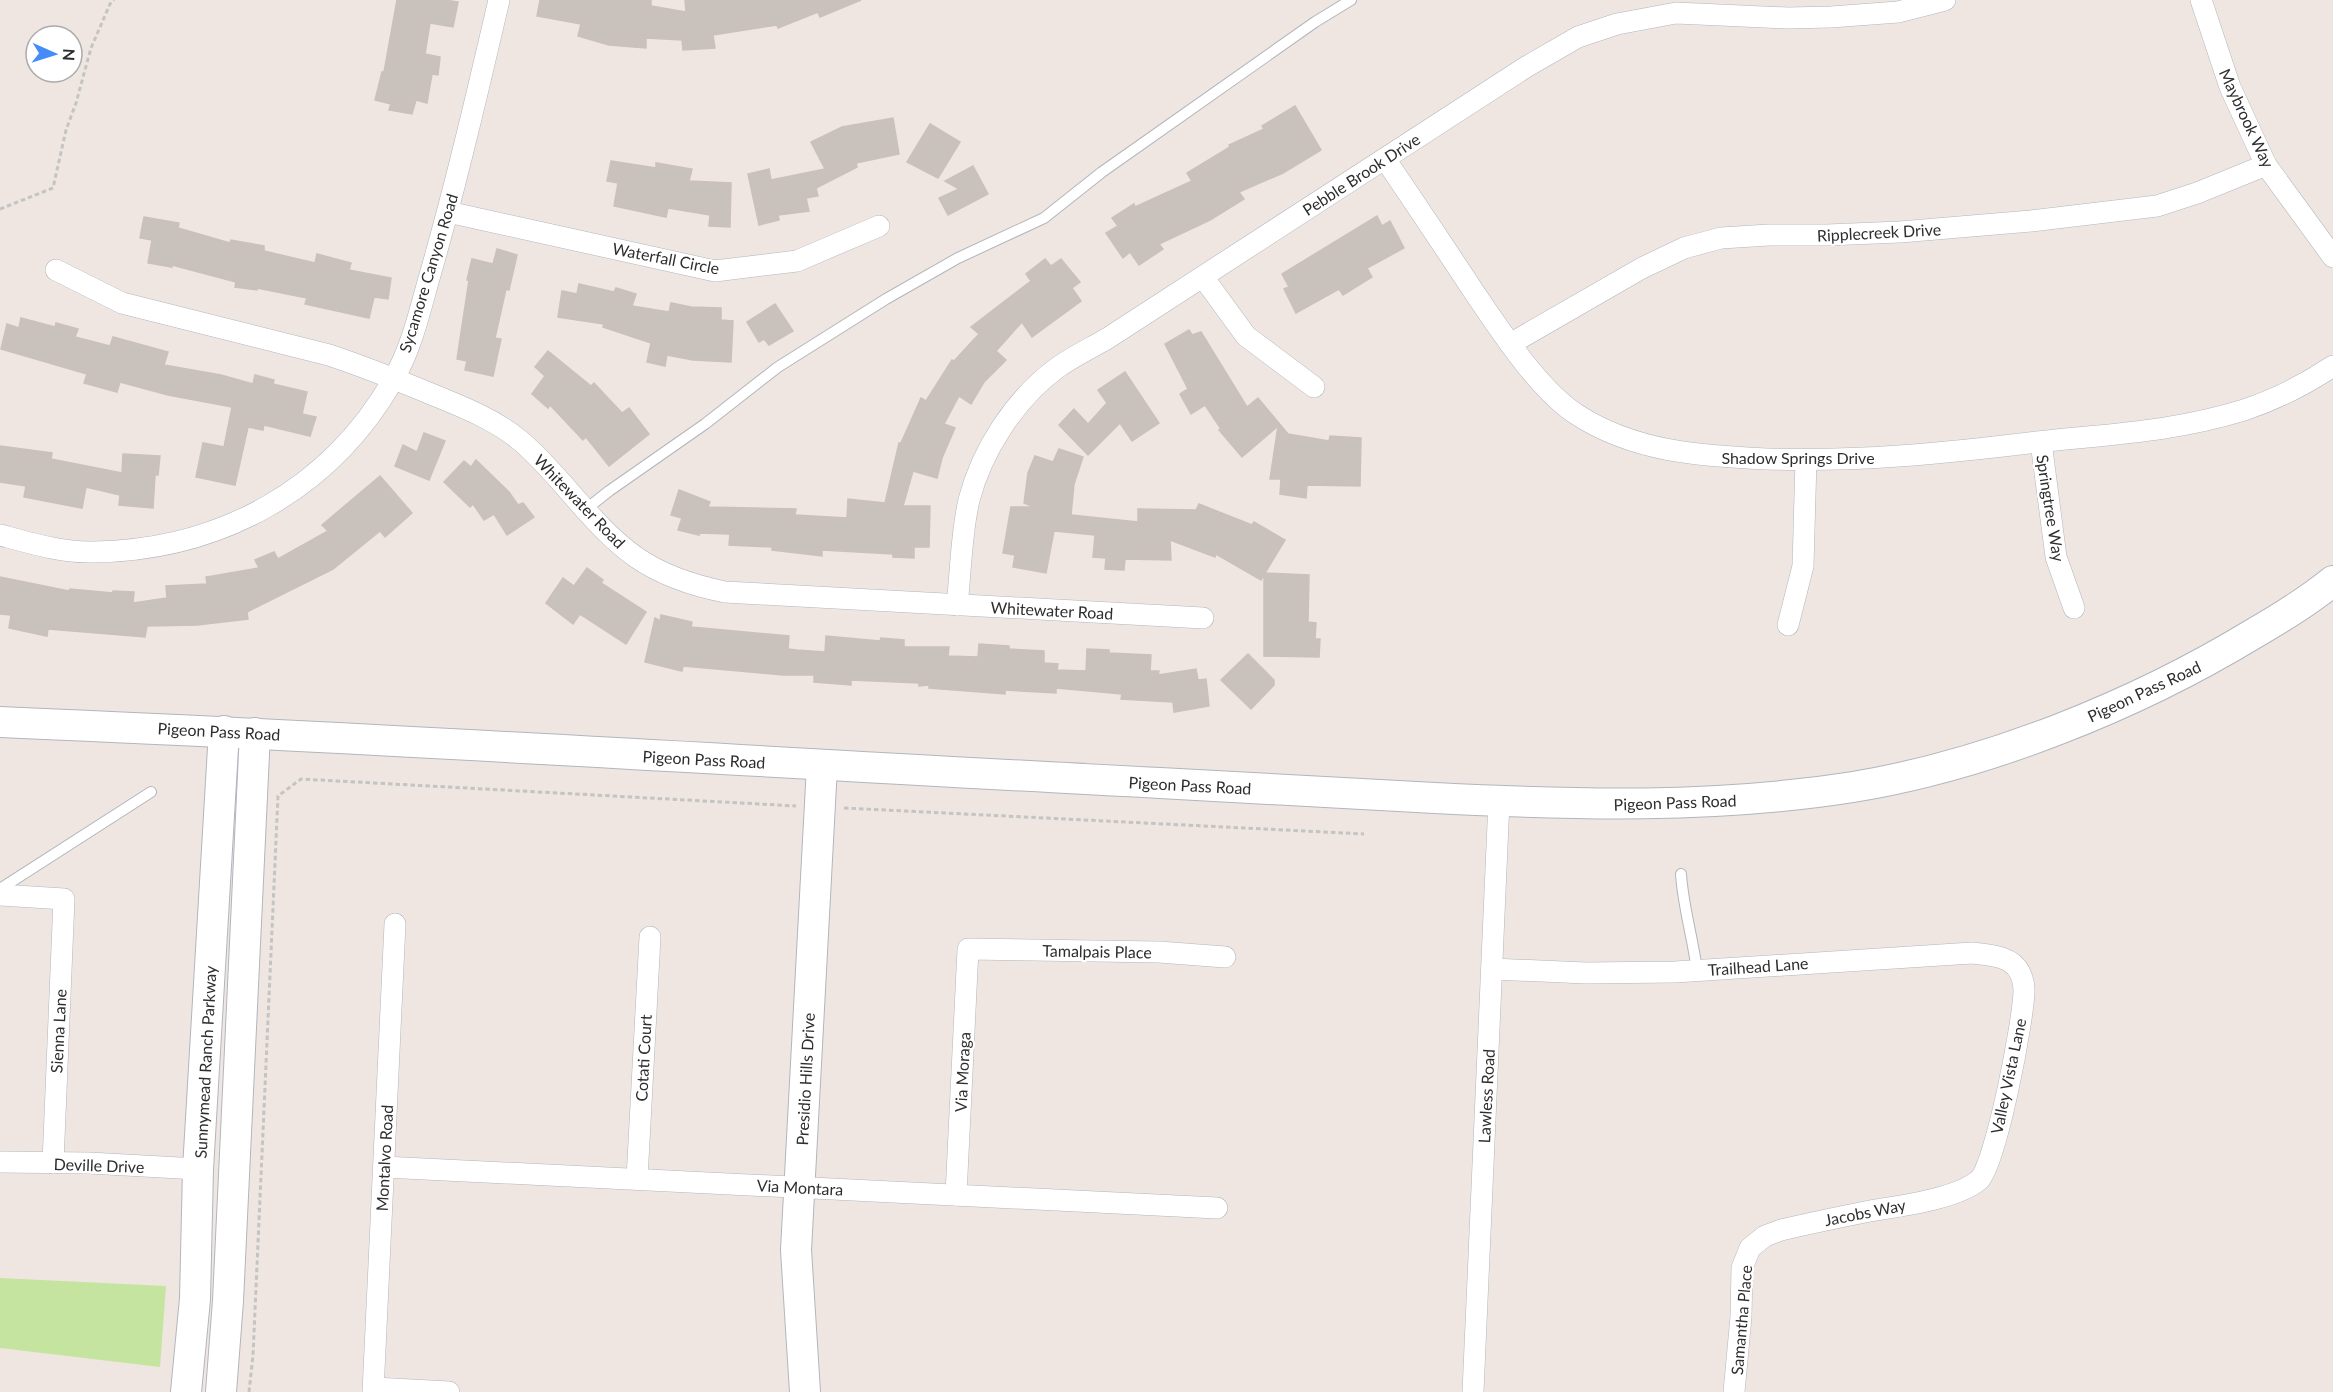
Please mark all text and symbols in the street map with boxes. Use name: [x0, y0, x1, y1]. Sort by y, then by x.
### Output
north arrow: [24, 24, 84, 84]
text: N: [60, 48, 79, 61]
street label: Maybrook Way: [2216, 66, 2279, 171]
street label: Pebble Brook Drive: [1299, 129, 1423, 219]
street label: Sycamore Canyon Road: [395, 191, 461, 355]
street label: Ripplecreek Drive: [1816, 219, 1942, 245]
street label: Waterfall Circle: [611, 238, 721, 278]
street label: Shadow Springs Drive: [1721, 448, 1875, 467]
street label: Whitewater Road: [530, 450, 630, 552]
street label: Springtree Way: [2033, 453, 2069, 564]
street label: Whitewater Road: [990, 597, 1114, 623]
street label: Pigeon Pass Road: [2084, 656, 2204, 726]
street label: Pigeon Pass Road: [157, 718, 281, 744]
street label: Pigeon Pass Road: [642, 746, 766, 772]
street label: Pigeon Pass Road: [1128, 772, 1252, 798]
street label: Pigeon Pass Road: [1613, 790, 1737, 814]
street label: Tamalpais Place: [1042, 941, 1152, 961]
street label: Trailhead Lane: [1707, 953, 1809, 979]
street label: Sunnymead Ranch Parkway: [190, 964, 220, 1159]
street label: Sienna Lane: [46, 988, 70, 1074]
street label: Presidio Hills Drive: [792, 1012, 818, 1146]
street label: Cotati Court: [631, 1014, 655, 1102]
street label: Valley Vista Lane: [1986, 1016, 2030, 1136]
street label: Via Moraga: [950, 1031, 974, 1113]
street label: Lawless Road: [1474, 1048, 1498, 1144]
street label: Montalvo Road: [372, 1104, 396, 1212]
street label: Deville Drive: [53, 1154, 145, 1176]
street label: Via Montara: [756, 1175, 844, 1199]
street label: Jacobs Way: [1823, 1195, 1908, 1229]
street label: Samantha Place: [1727, 1264, 1755, 1376]

